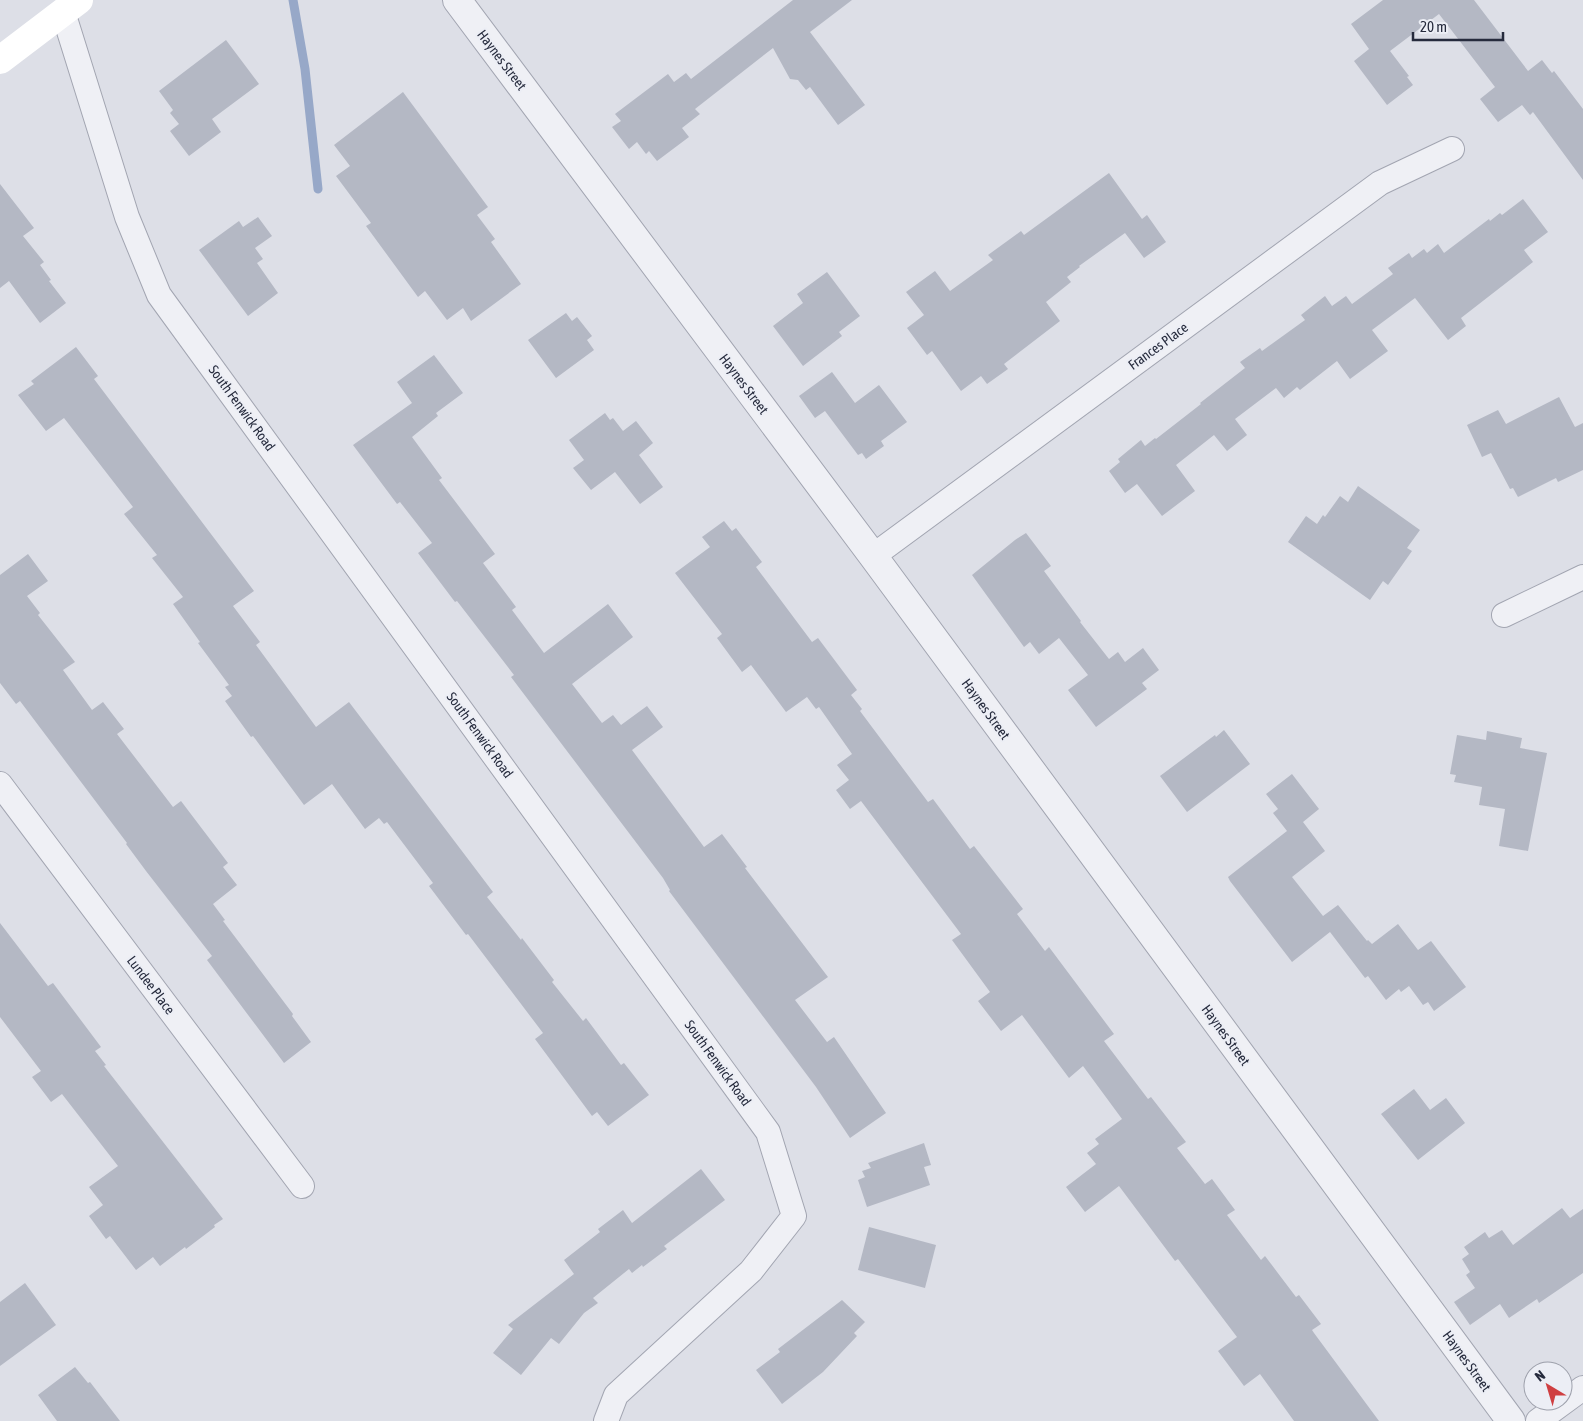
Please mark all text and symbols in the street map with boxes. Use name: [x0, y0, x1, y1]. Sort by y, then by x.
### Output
scale bar: [1413, 10, 1503, 42]
text: 20 m: [1420, 18, 1447, 35]
street label: Haynes Street: [474, 27, 530, 93]
street label: Frances Place: [1125, 319, 1191, 373]
street label: Haynes Street: [716, 351, 772, 417]
street label: South Fenwick Road: [206, 362, 278, 454]
street label: Haynes Street: [959, 676, 1013, 742]
street label: South Fenwick Road: [444, 689, 516, 781]
street label: Lundee Place: [124, 953, 178, 1017]
street label: Haynes Street: [1199, 1002, 1253, 1068]
street label: South Fenwick Road: [682, 1017, 754, 1109]
street label: Haynes Street: [1440, 1328, 1494, 1394]
north arrow: [1523, 1361, 1573, 1411]
text: N: [1532, 1367, 1548, 1385]

